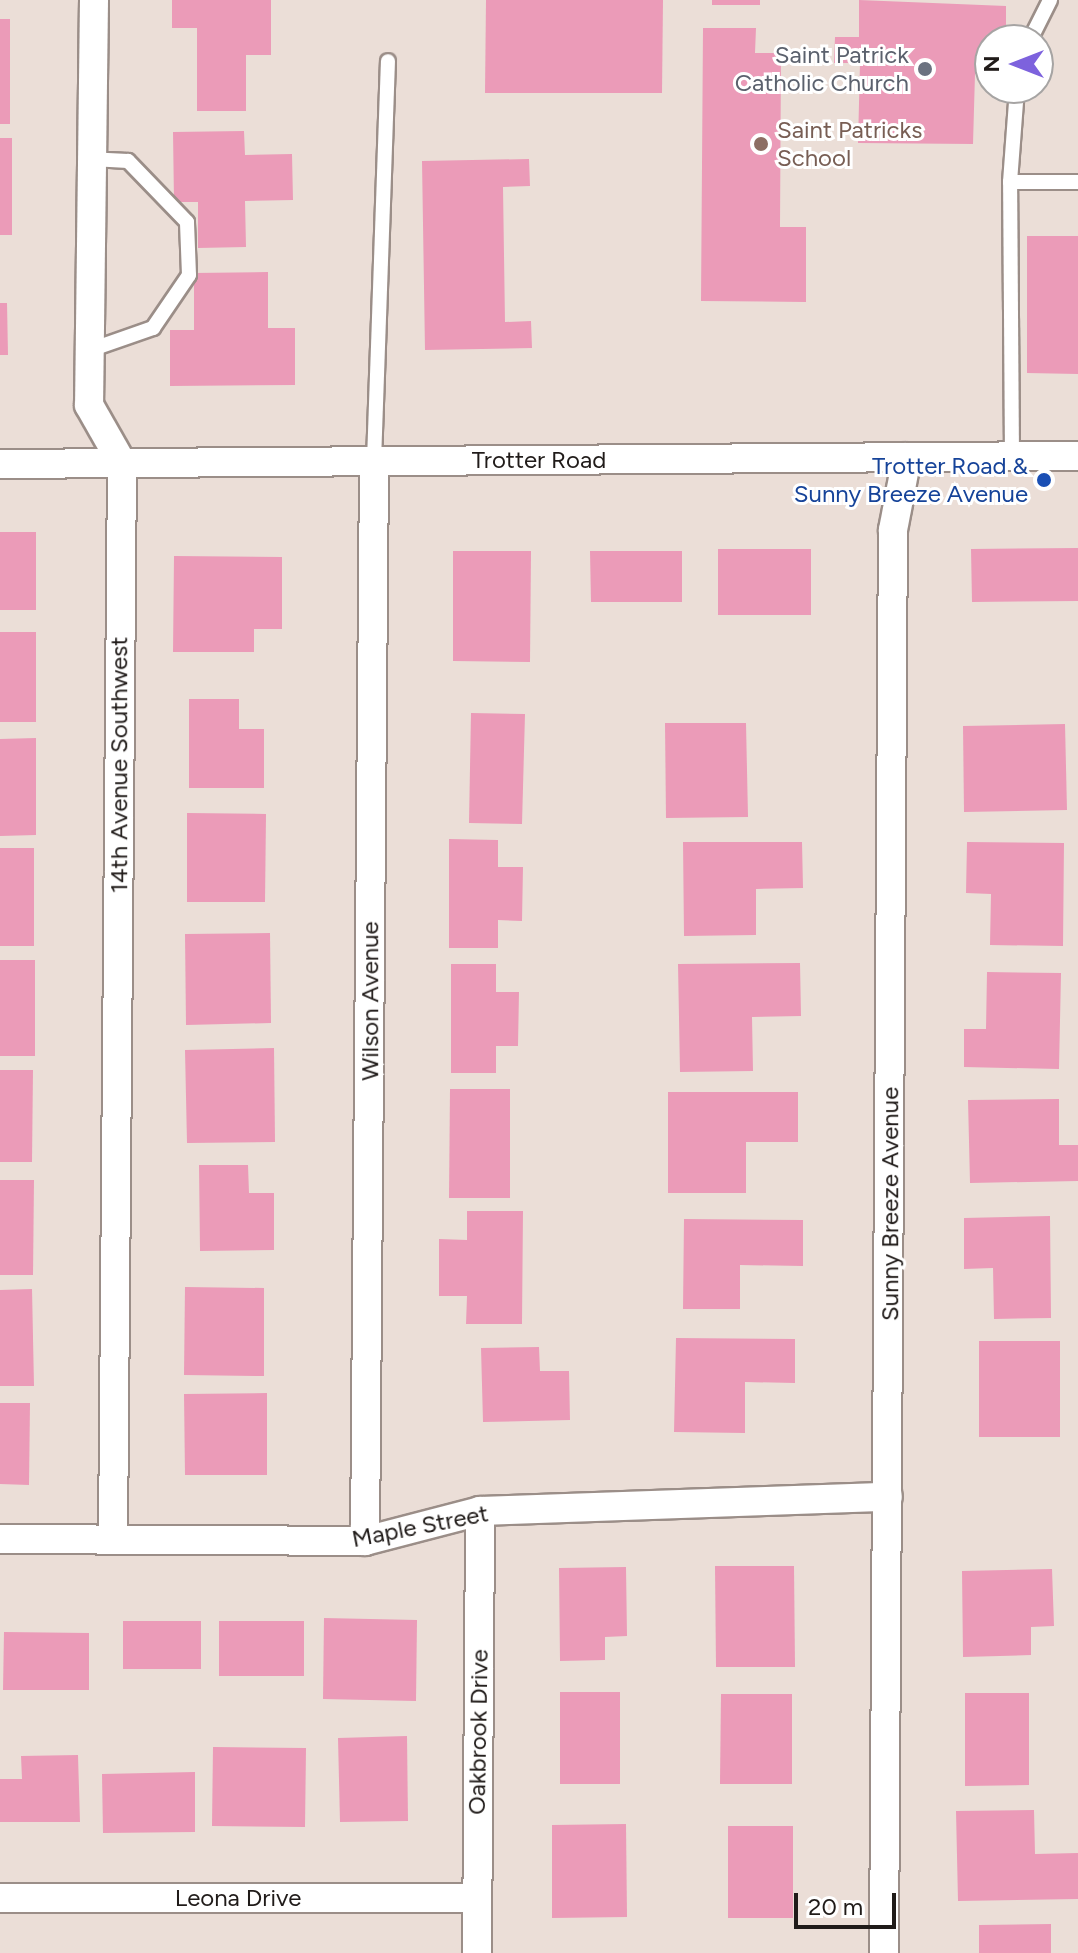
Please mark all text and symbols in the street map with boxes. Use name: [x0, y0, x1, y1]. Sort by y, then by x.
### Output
north arrow: [974, 24, 1054, 104]
place label: Saint Patrick Catholic Church: [735, 41, 909, 97]
text: N: [978, 56, 1005, 73]
marker: Saint Patrick Catholic Church: [916, 60, 934, 78]
place label: Saint Patricks School: [777, 116, 922, 172]
marker: Saint Patricks School: [752, 135, 770, 153]
street label: Trotter Road: [472, 446, 606, 474]
place label: Trotter Road & Sunny Breeze Avenue: [794, 452, 1028, 508]
marker: Trotter Road & Sunny Breeze Avenue: [1035, 471, 1053, 489]
street label: 14th Avenue Southwest: [105, 637, 133, 893]
street label: Wilson Avenue: [356, 921, 384, 1081]
street label: Sunny Breeze Avenue: [876, 1087, 904, 1321]
street label: Maple Street: [349, 1499, 491, 1553]
street label: Oakbrook Drive: [462, 1649, 494, 1815]
scale bar: [798, 1877, 900, 1927]
street label: Leona Drive: [175, 1884, 301, 1912]
text: 20 m: [808, 1892, 863, 1921]

